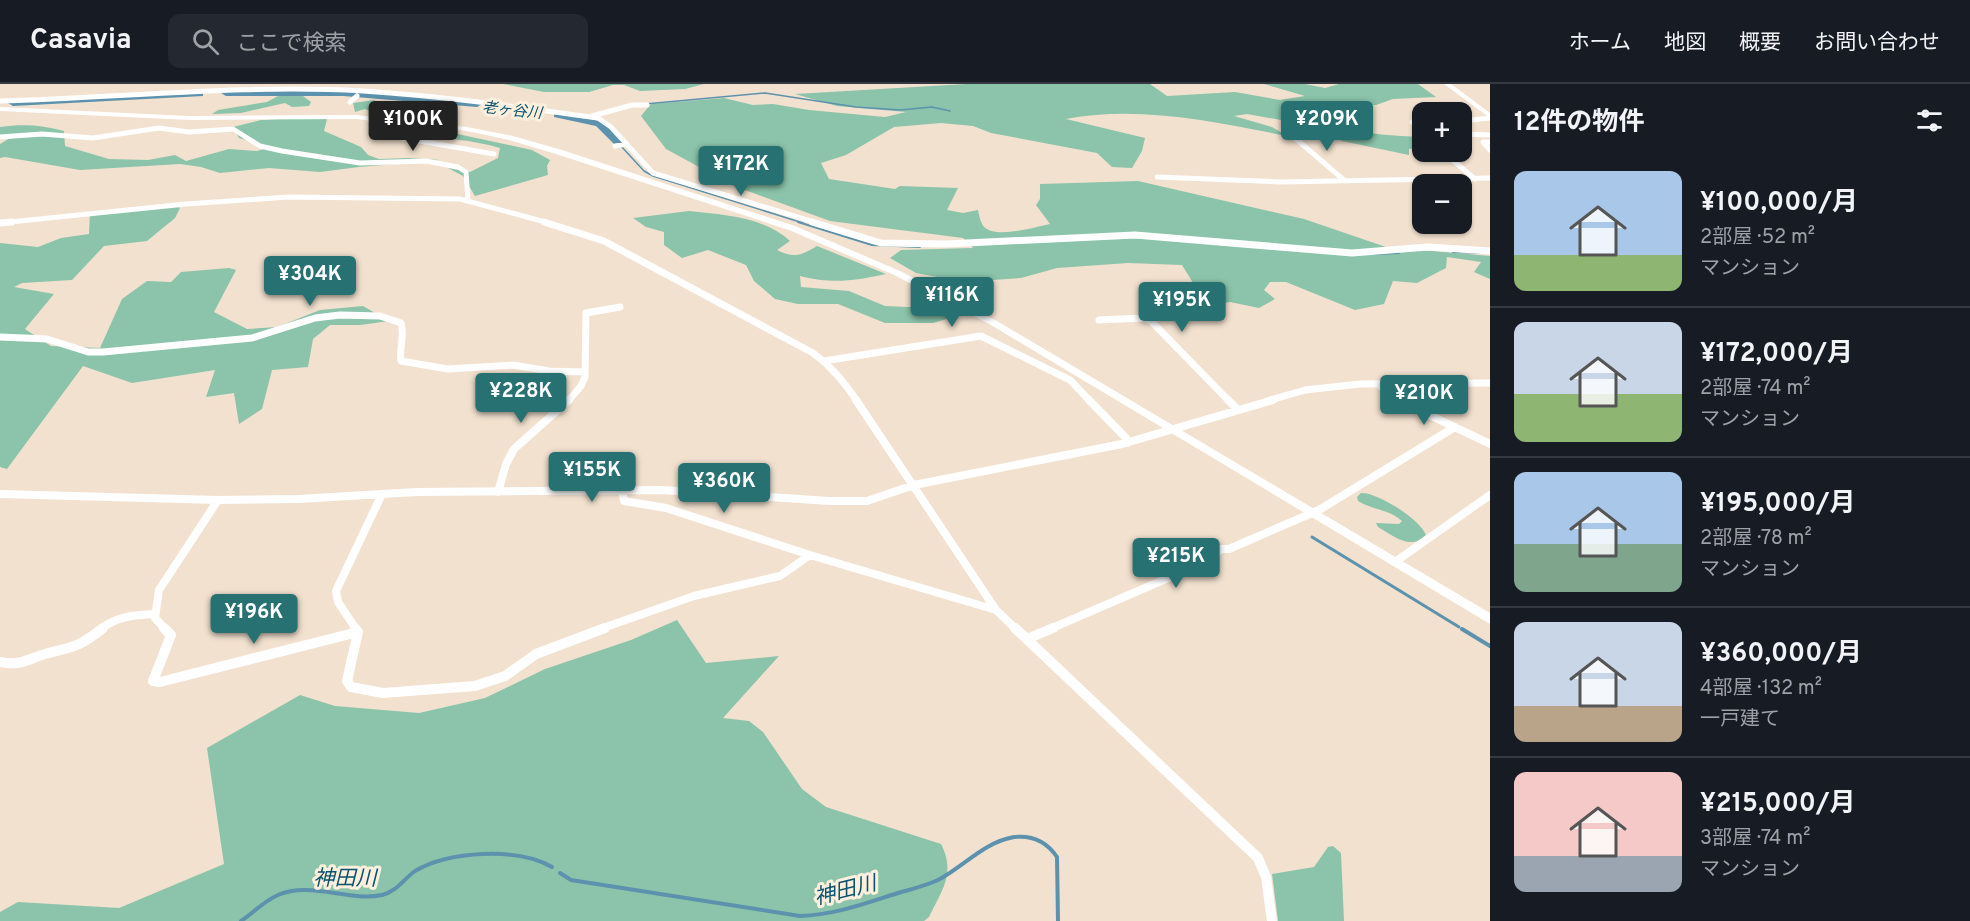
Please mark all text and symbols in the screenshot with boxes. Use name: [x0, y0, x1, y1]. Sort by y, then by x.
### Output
search box: [168, 14, 588, 68]
text: Casavia: [30, 23, 132, 59]
icon: search: [189, 25, 222, 58]
text: ホーム: [1569, 30, 1631, 57]
text: 地図: [1664, 30, 1706, 57]
text: 概要: [1739, 30, 1781, 57]
text: お問い合わせ: [1814, 30, 1940, 57]
text: ここで検索: [237, 31, 347, 58]
water label: 老ヶ谷川: [481, 99, 545, 124]
pin: ¥100K: [371, 101, 455, 152]
pin: ¥209K: [1285, 101, 1369, 152]
map controls: [1412, 102, 1472, 234]
button: +: [1412, 102, 1472, 162]
icon: filters: [1913, 104, 1946, 137]
text: ¥100K: [383, 107, 443, 133]
text: ¥209K: [1295, 107, 1359, 133]
text: 12件の物件: [1514, 107, 1644, 140]
pin: ¥172K: [699, 146, 783, 197]
text: ¥172K: [713, 152, 769, 178]
button: −: [1412, 174, 1472, 234]
text: ¥100,000/月: [1700, 187, 1858, 220]
icon: home: [1562, 195, 1634, 267]
text: 2部屋 · 52 m²: [1700, 225, 1815, 251]
pin: ¥304K: [268, 256, 352, 307]
text: マンション: [1700, 256, 1800, 282]
text: ¥304K: [278, 262, 342, 288]
pin: ¥116K: [910, 277, 994, 328]
pin: ¥195K: [1140, 282, 1224, 333]
text: ¥116K: [925, 283, 979, 309]
text: ¥195K: [1153, 288, 1211, 314]
text: ¥172,000/月: [1700, 338, 1853, 371]
icon: home: [1562, 346, 1634, 418]
pin: ¥228K: [479, 373, 563, 424]
pin: ¥210K: [1382, 375, 1466, 426]
text: 2部屋 · 74 m²: [1700, 376, 1811, 402]
text: ¥228K: [489, 379, 553, 405]
text: ¥210K: [1394, 381, 1454, 407]
text: マンション: [1700, 407, 1800, 433]
pin: ¥155K: [550, 452, 634, 503]
text: ¥155K: [563, 458, 621, 484]
pin: ¥360K: [682, 463, 766, 514]
text: ¥360K: [692, 469, 756, 495]
text: ¥195,000/月: [1700, 488, 1856, 521]
icon: home: [1562, 496, 1634, 568]
text: 2部屋 · 78 m²: [1700, 526, 1812, 552]
pin: ¥215K: [1134, 538, 1218, 589]
text: ¥215K: [1147, 544, 1205, 570]
text: マンション: [1700, 557, 1800, 583]
pin: ¥196K: [212, 594, 296, 645]
text: ¥196K: [225, 600, 283, 626]
text: ¥360,000/月: [1700, 638, 1862, 671]
icon: home: [1562, 646, 1634, 718]
text: 4部屋 · 132 m²: [1700, 676, 1822, 702]
text: 一戸建て: [1700, 707, 1780, 733]
text: ¥215,000/月: [1700, 788, 1856, 821]
icon: home: [1562, 796, 1634, 868]
text: 3部屋 · 74 m²: [1700, 826, 1810, 852]
text: マンション: [1700, 857, 1800, 883]
water label: 神田川: [314, 866, 378, 893]
water label: 神田川: [812, 870, 881, 912]

